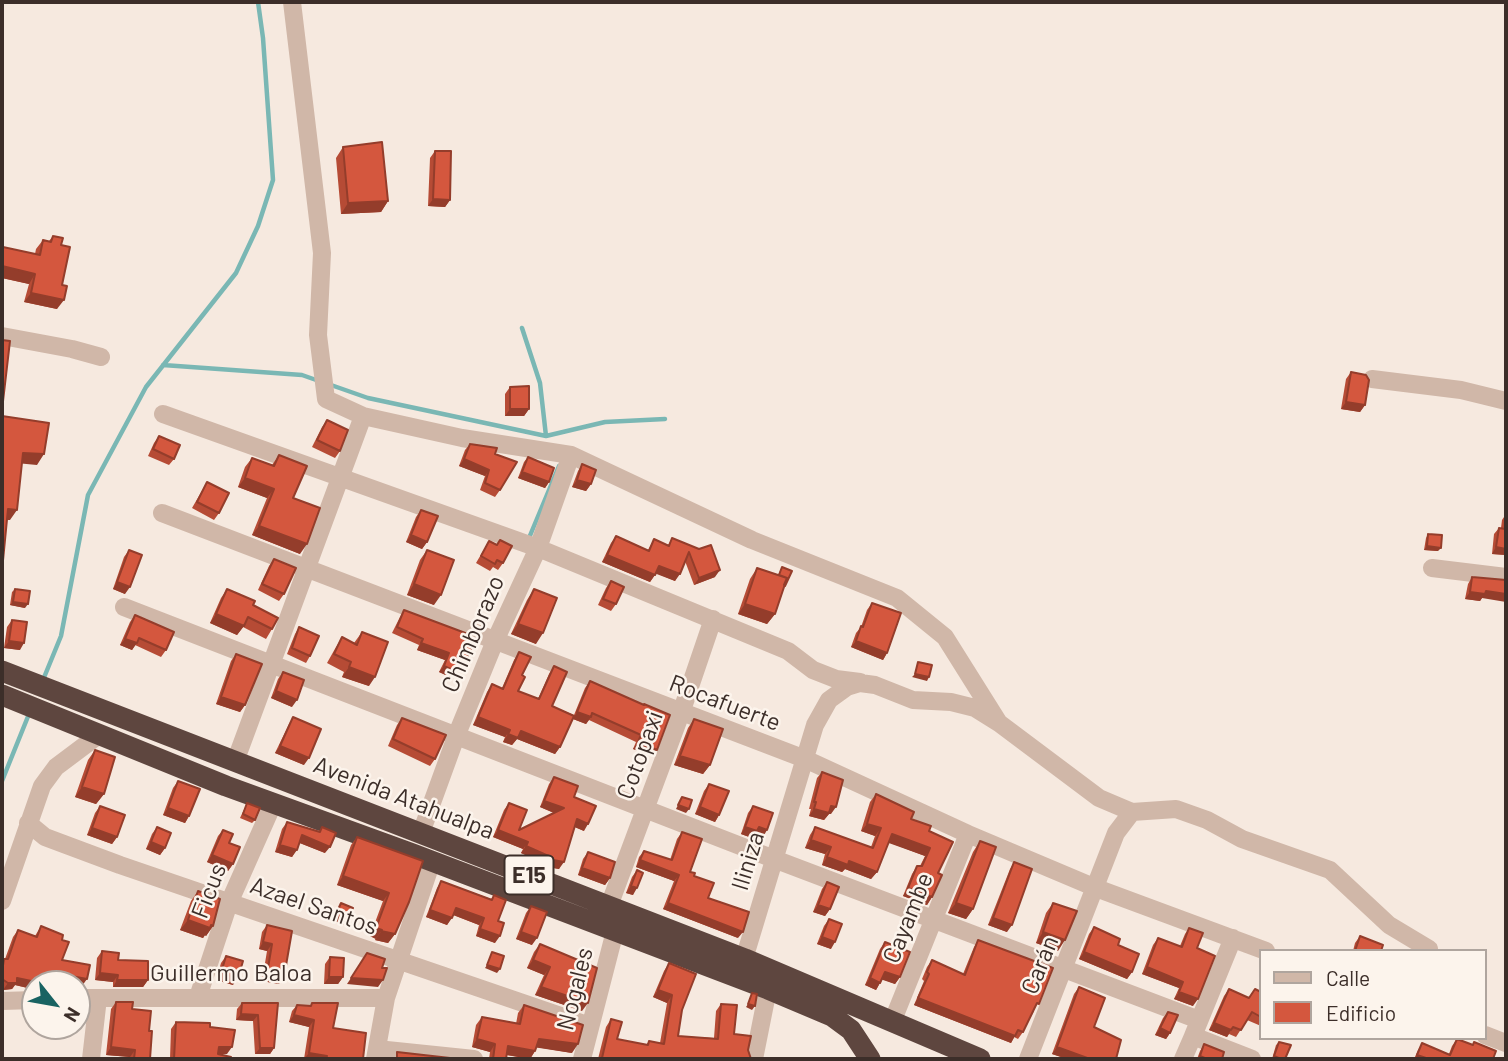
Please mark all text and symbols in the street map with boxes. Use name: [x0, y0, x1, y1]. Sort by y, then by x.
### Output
street label: Chimborazo: [435, 571, 511, 697]
street label: Rocafuerte: [665, 669, 785, 737]
street label: Cotopaxi: [611, 707, 669, 803]
street label: Avenida Atahualpa: [310, 750, 498, 846]
street label: Iliniza: [725, 828, 771, 894]
road number: E15: [504, 856, 554, 894]
street label: Ficus: [185, 859, 233, 923]
street label: Cayambe: [877, 869, 939, 967]
street label: Azael Santos: [247, 871, 381, 941]
street label: Carán: [1015, 932, 1065, 998]
street label: Nogales: [551, 945, 599, 1033]
legend: [1260, 949, 1487, 1040]
street label: Guillermo Baloa: [150, 959, 312, 987]
text: Calle: [1326, 965, 1370, 990]
north arrow: [21, 970, 91, 1040]
text: Edificio: [1326, 1000, 1396, 1025]
text: N: [60, 1004, 86, 1026]

